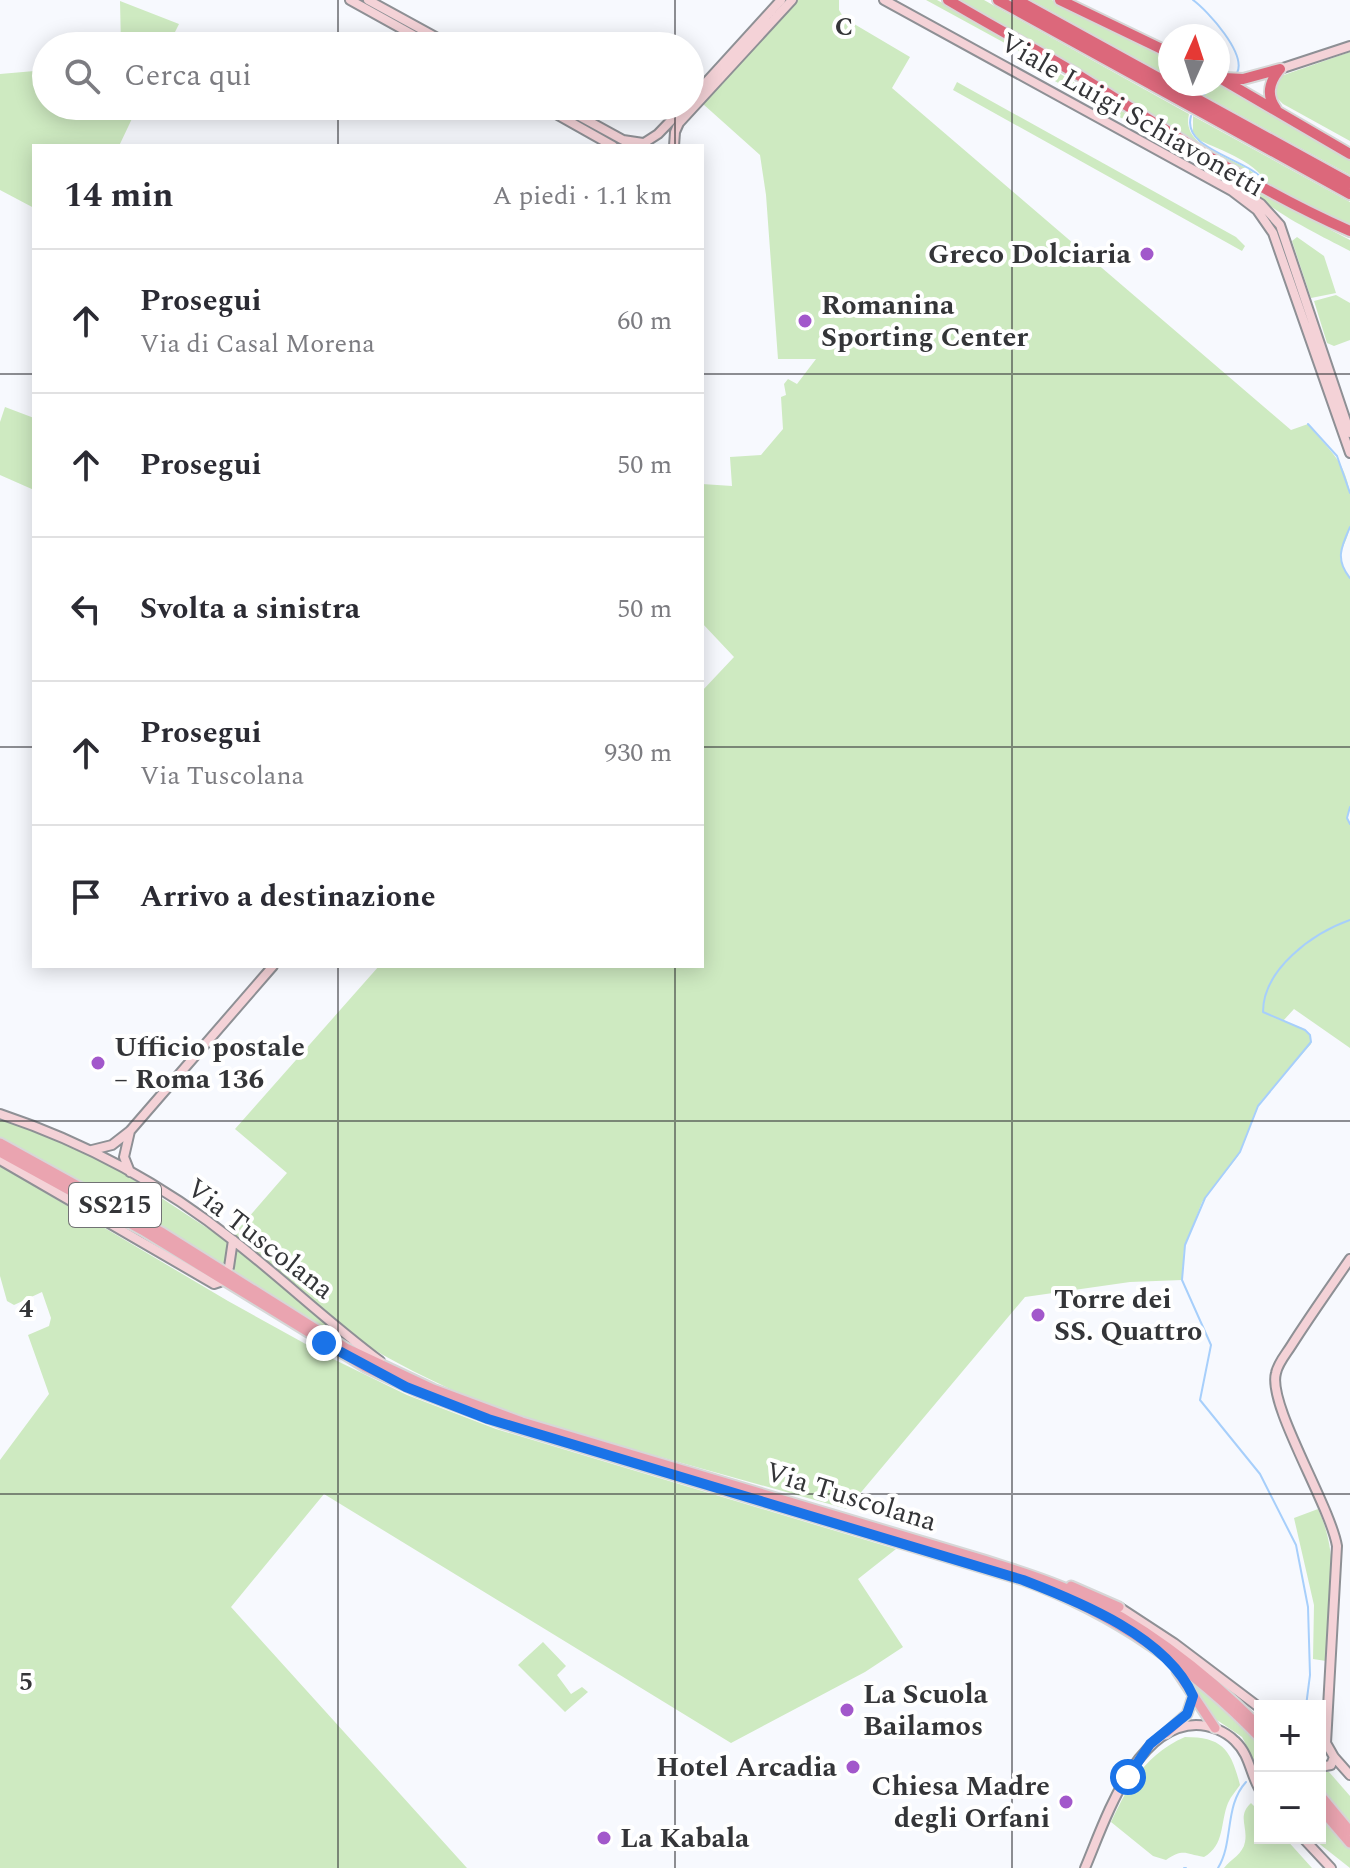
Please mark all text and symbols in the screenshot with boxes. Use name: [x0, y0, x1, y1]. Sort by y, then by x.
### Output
text: C: [835, 7, 853, 47]
street label: Viale Luigi Schiavonetti: [992, 22, 1272, 208]
north arrow: [1158, 24, 1230, 96]
search box: [32, 32, 704, 120]
text: Cerca qui: [124, 53, 252, 99]
icon: search: [60, 54, 104, 98]
text: 14 min: [64, 170, 174, 222]
text: A piedi · 1.1 km: [492, 176, 672, 216]
place label: Greco Dolciaria: [928, 233, 1132, 276]
marker: Greco Dolciaria: [1138, 245, 1156, 263]
text: Prosegui: [140, 278, 261, 324]
place label: Romanina Sporting Center: [821, 284, 1028, 359]
icon: ahead: [64, 299, 108, 343]
text: 60 m: [617, 301, 672, 341]
marker: Romanina Sporting Center: [796, 312, 814, 330]
text: Via di Casal Morena: [140, 324, 375, 364]
text: Prosegui: [140, 442, 261, 488]
icon: ahead: [64, 443, 108, 487]
text: 50 m: [617, 445, 672, 485]
text: Svolta a sinistra: [140, 586, 360, 632]
icon: left: [64, 587, 108, 631]
text: 50 m: [617, 589, 672, 629]
text: Prosegui: [140, 710, 261, 756]
icon: ahead: [64, 731, 108, 775]
text: 930 m: [604, 733, 672, 773]
text: Via Tuscolana: [140, 756, 304, 796]
text: Arrivo a destinazione: [140, 874, 436, 920]
icon: arrive: [64, 875, 108, 919]
place label: Ufficio postale – Roma 136: [114, 1026, 305, 1101]
marker: Ufficio postale – Roma 136: [89, 1054, 107, 1072]
street label: Via Tuscolana: [177, 1168, 343, 1311]
road number: SS215: [69, 1183, 161, 1227]
place label: Torre dei SS. Quattro: [1054, 1278, 1202, 1353]
text: 4: [19, 1289, 34, 1329]
marker: Torre dei SS. Quattro: [1029, 1306, 1047, 1324]
route end: [306, 1325, 342, 1361]
street label: Via Tuscolana: [760, 1451, 942, 1544]
text: 5: [19, 1662, 33, 1702]
place label: La Scuola Bailamos: [863, 1673, 989, 1748]
map controls: [1254, 1700, 1326, 1844]
button: +: [1254, 1700, 1326, 1772]
marker: La Scuola Bailamos: [838, 1701, 856, 1719]
place label: Hotel Arcadia: [656, 1746, 838, 1789]
marker: Hotel Arcadia: [844, 1758, 862, 1776]
route start: [1110, 1759, 1146, 1795]
place label: Chiesa Madre degli Orfani: [872, 1765, 1050, 1840]
button: −: [1254, 1772, 1326, 1844]
marker: Chiesa Madre degli Orfani: [1057, 1793, 1075, 1811]
place label: La Kabala: [620, 1817, 750, 1860]
marker: La Kabala: [595, 1829, 613, 1847]

